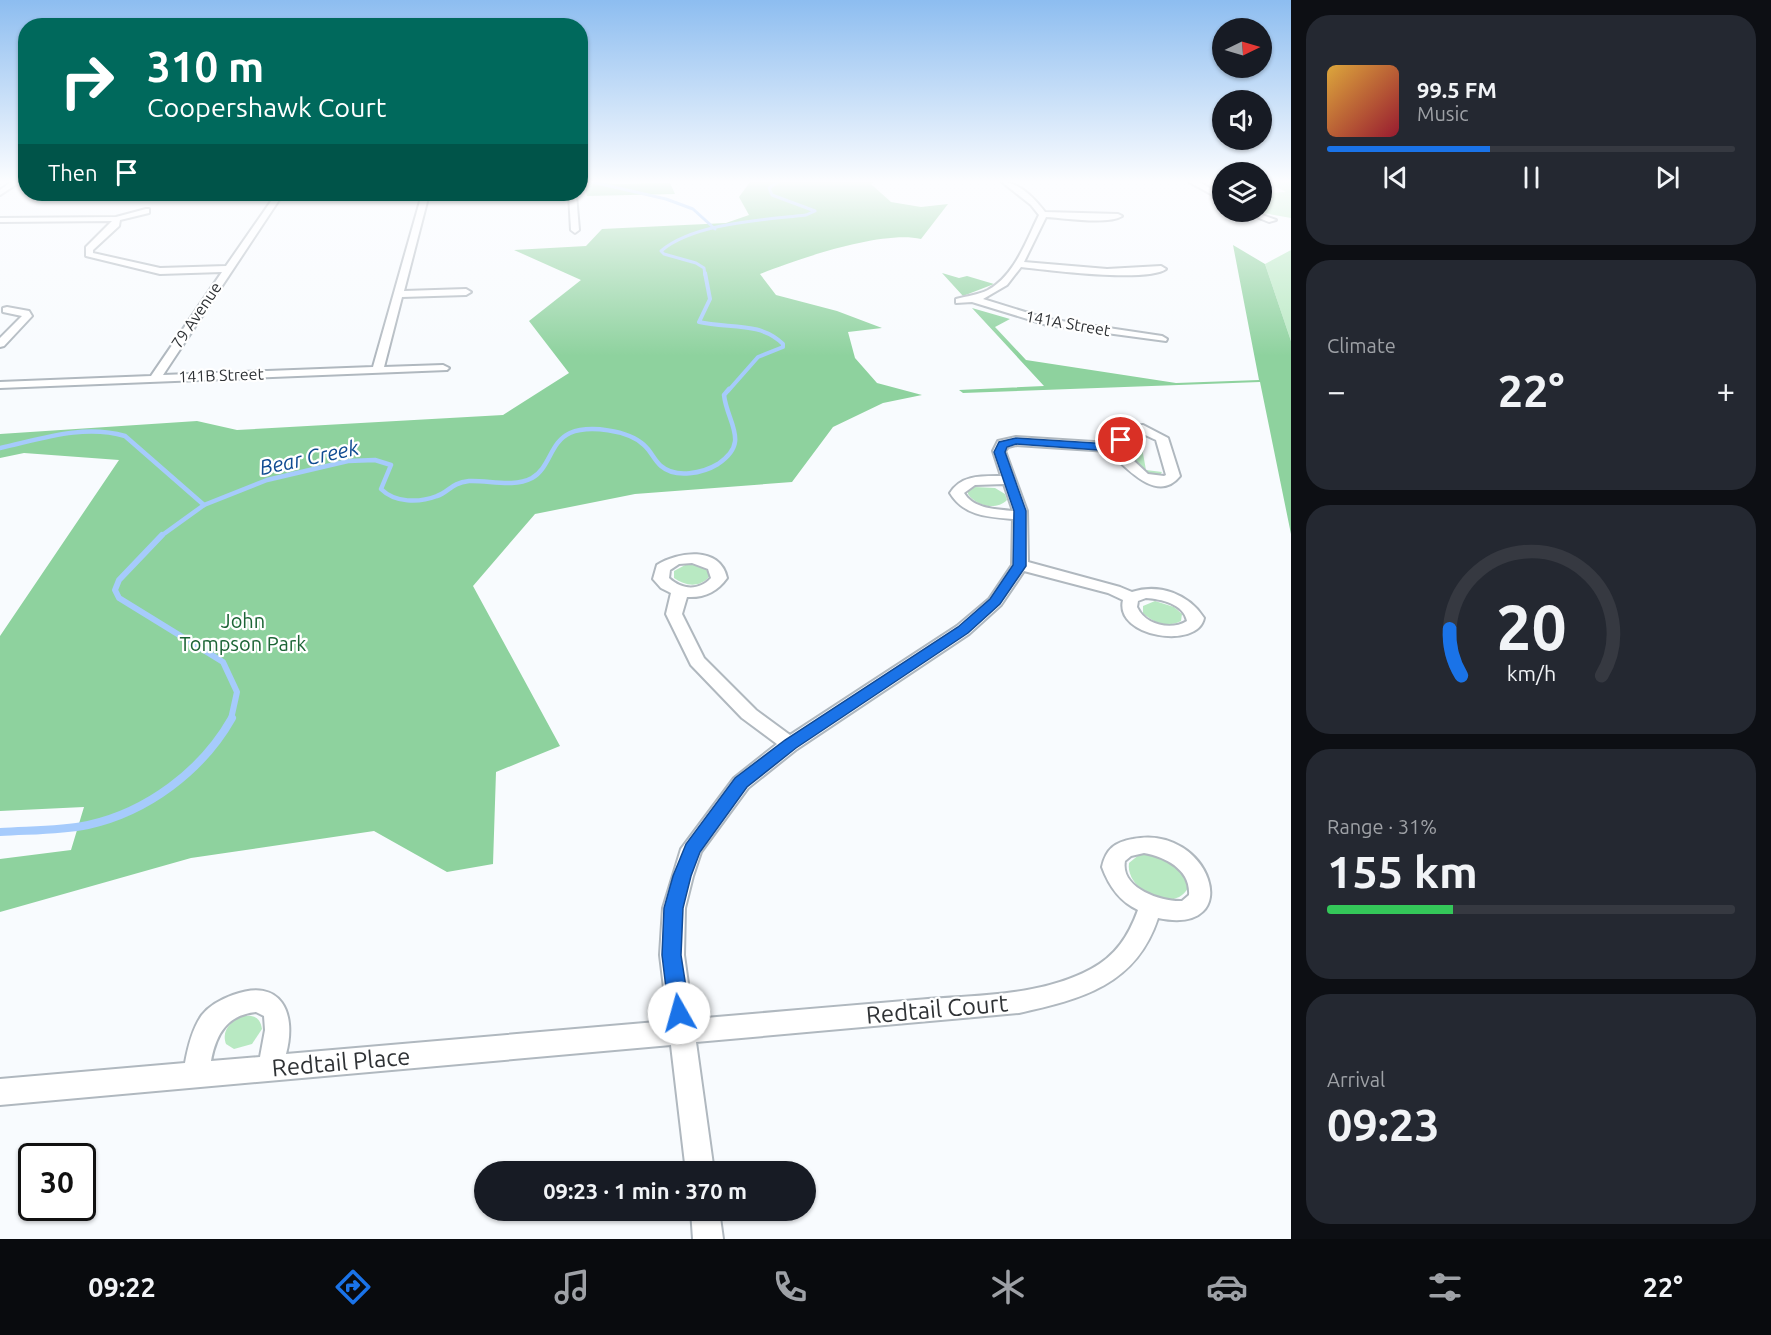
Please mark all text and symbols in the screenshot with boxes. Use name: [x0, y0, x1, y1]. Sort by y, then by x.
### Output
north arrow: [1212, 18, 1272, 78]
map controls: [1212, 18, 1272, 222]
icon: right: [48, 42, 126, 120]
text: 310 m: [147, 43, 264, 90]
text: 99.5 FM: [1417, 77, 1497, 102]
button: sound: [1212, 90, 1272, 150]
text: Coopershawk Court: [147, 92, 386, 122]
text: Music: [1417, 102, 1469, 125]
icon: arrive: [110, 156, 143, 189]
text: Then: [48, 160, 98, 185]
icon: previous: [1379, 161, 1412, 194]
icon: pause: [1515, 161, 1548, 194]
icon: next: [1651, 161, 1684, 194]
button: layers: [1212, 162, 1272, 222]
street label: 79 Avenue: [167, 279, 225, 351]
street label: 141A Street: [1024, 307, 1113, 339]
text: Climate: [1327, 334, 1396, 357]
street label: 141B Street: [178, 364, 265, 385]
text: 22°: [1498, 365, 1564, 416]
text: −: [1327, 372, 1346, 409]
text: +: [1716, 372, 1735, 409]
pin: [1095, 414, 1146, 465]
icon: arrive: [1104, 423, 1137, 456]
water label: Bear Creek: [257, 435, 361, 479]
text: 20: [1496, 593, 1566, 663]
park label: John Tompson Park: [180, 609, 306, 655]
text: km/h: [1506, 662, 1556, 686]
text: Range · 31%: [1327, 815, 1437, 838]
text: 155 km: [1327, 846, 1478, 897]
position arrow: [647, 981, 711, 1045]
street label: Redtail Court: [865, 989, 1010, 1029]
street label: Redtail Place: [271, 1042, 411, 1082]
text: Arrival: [1327, 1068, 1385, 1091]
text: 09:23: [1327, 1099, 1440, 1150]
speed limit sign: 30: [18, 1143, 96, 1221]
text: 09:23 · 1 min · 370 m: [543, 1178, 747, 1203]
icon: directions: [332, 1266, 374, 1308]
icon: music: [551, 1266, 593, 1308]
icon: phone: [769, 1266, 811, 1308]
icon: climate: [987, 1266, 1029, 1308]
icon: car: [1206, 1266, 1248, 1308]
icon: filters: [1424, 1266, 1466, 1308]
text: 09:22: [88, 1272, 156, 1302]
text: 22°: [1643, 1272, 1683, 1302]

